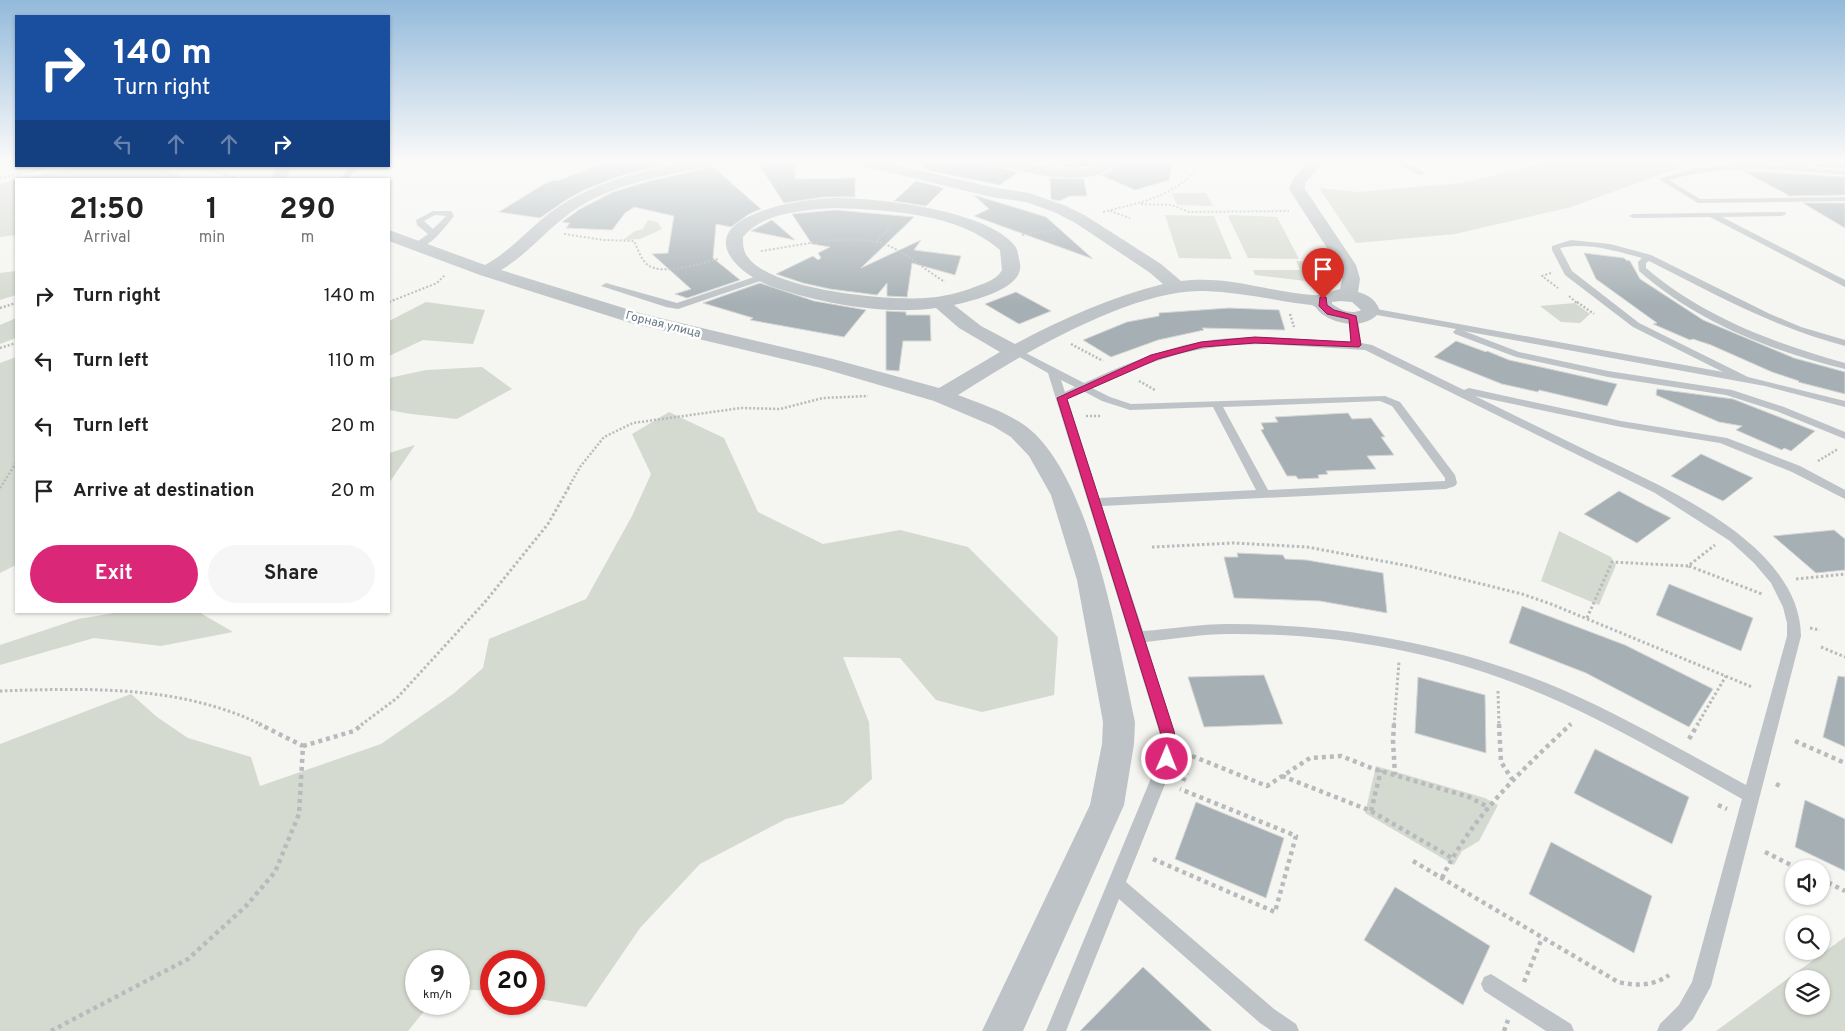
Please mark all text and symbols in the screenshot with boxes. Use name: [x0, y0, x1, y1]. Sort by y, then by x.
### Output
text: 140 m: [113, 32, 212, 76]
icon: right: [30, 35, 95, 100]
text: Turn right: [113, 75, 210, 102]
icon: left: [109, 130, 137, 158]
icon: ahead: [162, 130, 190, 158]
icon: ahead: [215, 130, 243, 158]
icon: right: [268, 130, 296, 158]
text: 21:50: [69, 192, 145, 229]
text: 1: [206, 192, 218, 229]
text: 290: [279, 192, 336, 229]
text: Arrival: [83, 228, 131, 248]
text: min: [199, 228, 225, 248]
text: m: [301, 228, 314, 248]
pin: [1302, 248, 1344, 299]
icon: arrive: [1309, 255, 1337, 283]
icon: right: [30, 282, 58, 310]
text: Turn right: [73, 284, 161, 308]
text: 140 m: [324, 284, 375, 308]
street label: Горная улица: [624, 308, 702, 342]
icon: left: [30, 347, 58, 375]
text: Turn left: [73, 349, 149, 373]
text: 110 m: [328, 349, 375, 373]
icon: left: [30, 412, 58, 440]
text: Turn left: [73, 414, 149, 438]
text: 20 m: [331, 414, 375, 438]
icon: arrive: [30, 477, 58, 505]
text: Arrive at destination: [73, 479, 254, 503]
text: 20 m: [331, 479, 375, 503]
button: Exit: [30, 545, 198, 603]
button: Share: [208, 545, 375, 603]
position arrow: [1140, 732, 1192, 784]
map controls: [1785, 860, 1830, 1015]
button: sound: [1785, 860, 1830, 905]
button: search: [1785, 915, 1830, 960]
speed limit sign: 20: [480, 950, 545, 1015]
text: 9: [430, 960, 445, 992]
button: layers: [1785, 970, 1830, 1015]
text: km/h: [423, 987, 452, 1003]

